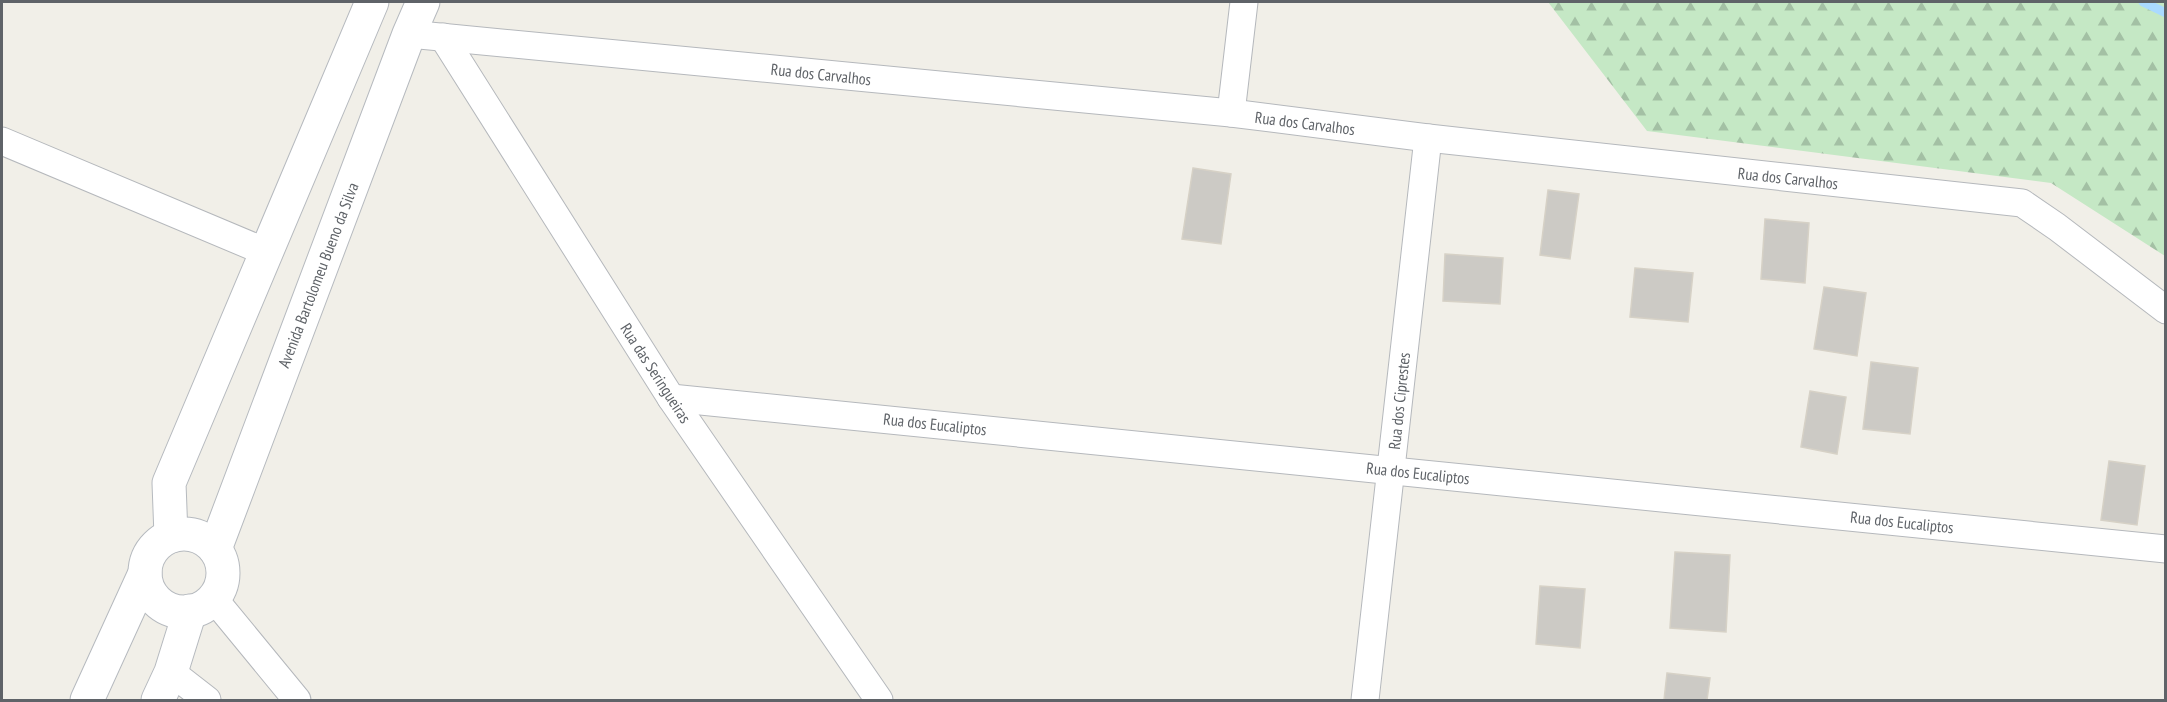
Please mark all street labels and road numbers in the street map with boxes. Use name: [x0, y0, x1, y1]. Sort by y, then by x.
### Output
street label: Rua dos Carvalhos: [770, 59, 872, 89]
street label: Rua dos Carvalhos: [1254, 107, 1356, 139]
street label: Rua dos Carvalhos: [1737, 163, 1839, 193]
street label: Avenida Bartolomeu Bueno da Silva: [273, 180, 363, 370]
street label: Rua das Seringueiras: [616, 319, 696, 427]
street label: Rua dos Ciprestes: [1384, 351, 1414, 451]
street label: Rua dos Eucaliptos: [882, 409, 988, 439]
street label: Rua dos Eucaliptos: [1365, 458, 1471, 488]
street label: Rua dos Eucaliptos: [1849, 507, 1955, 537]

